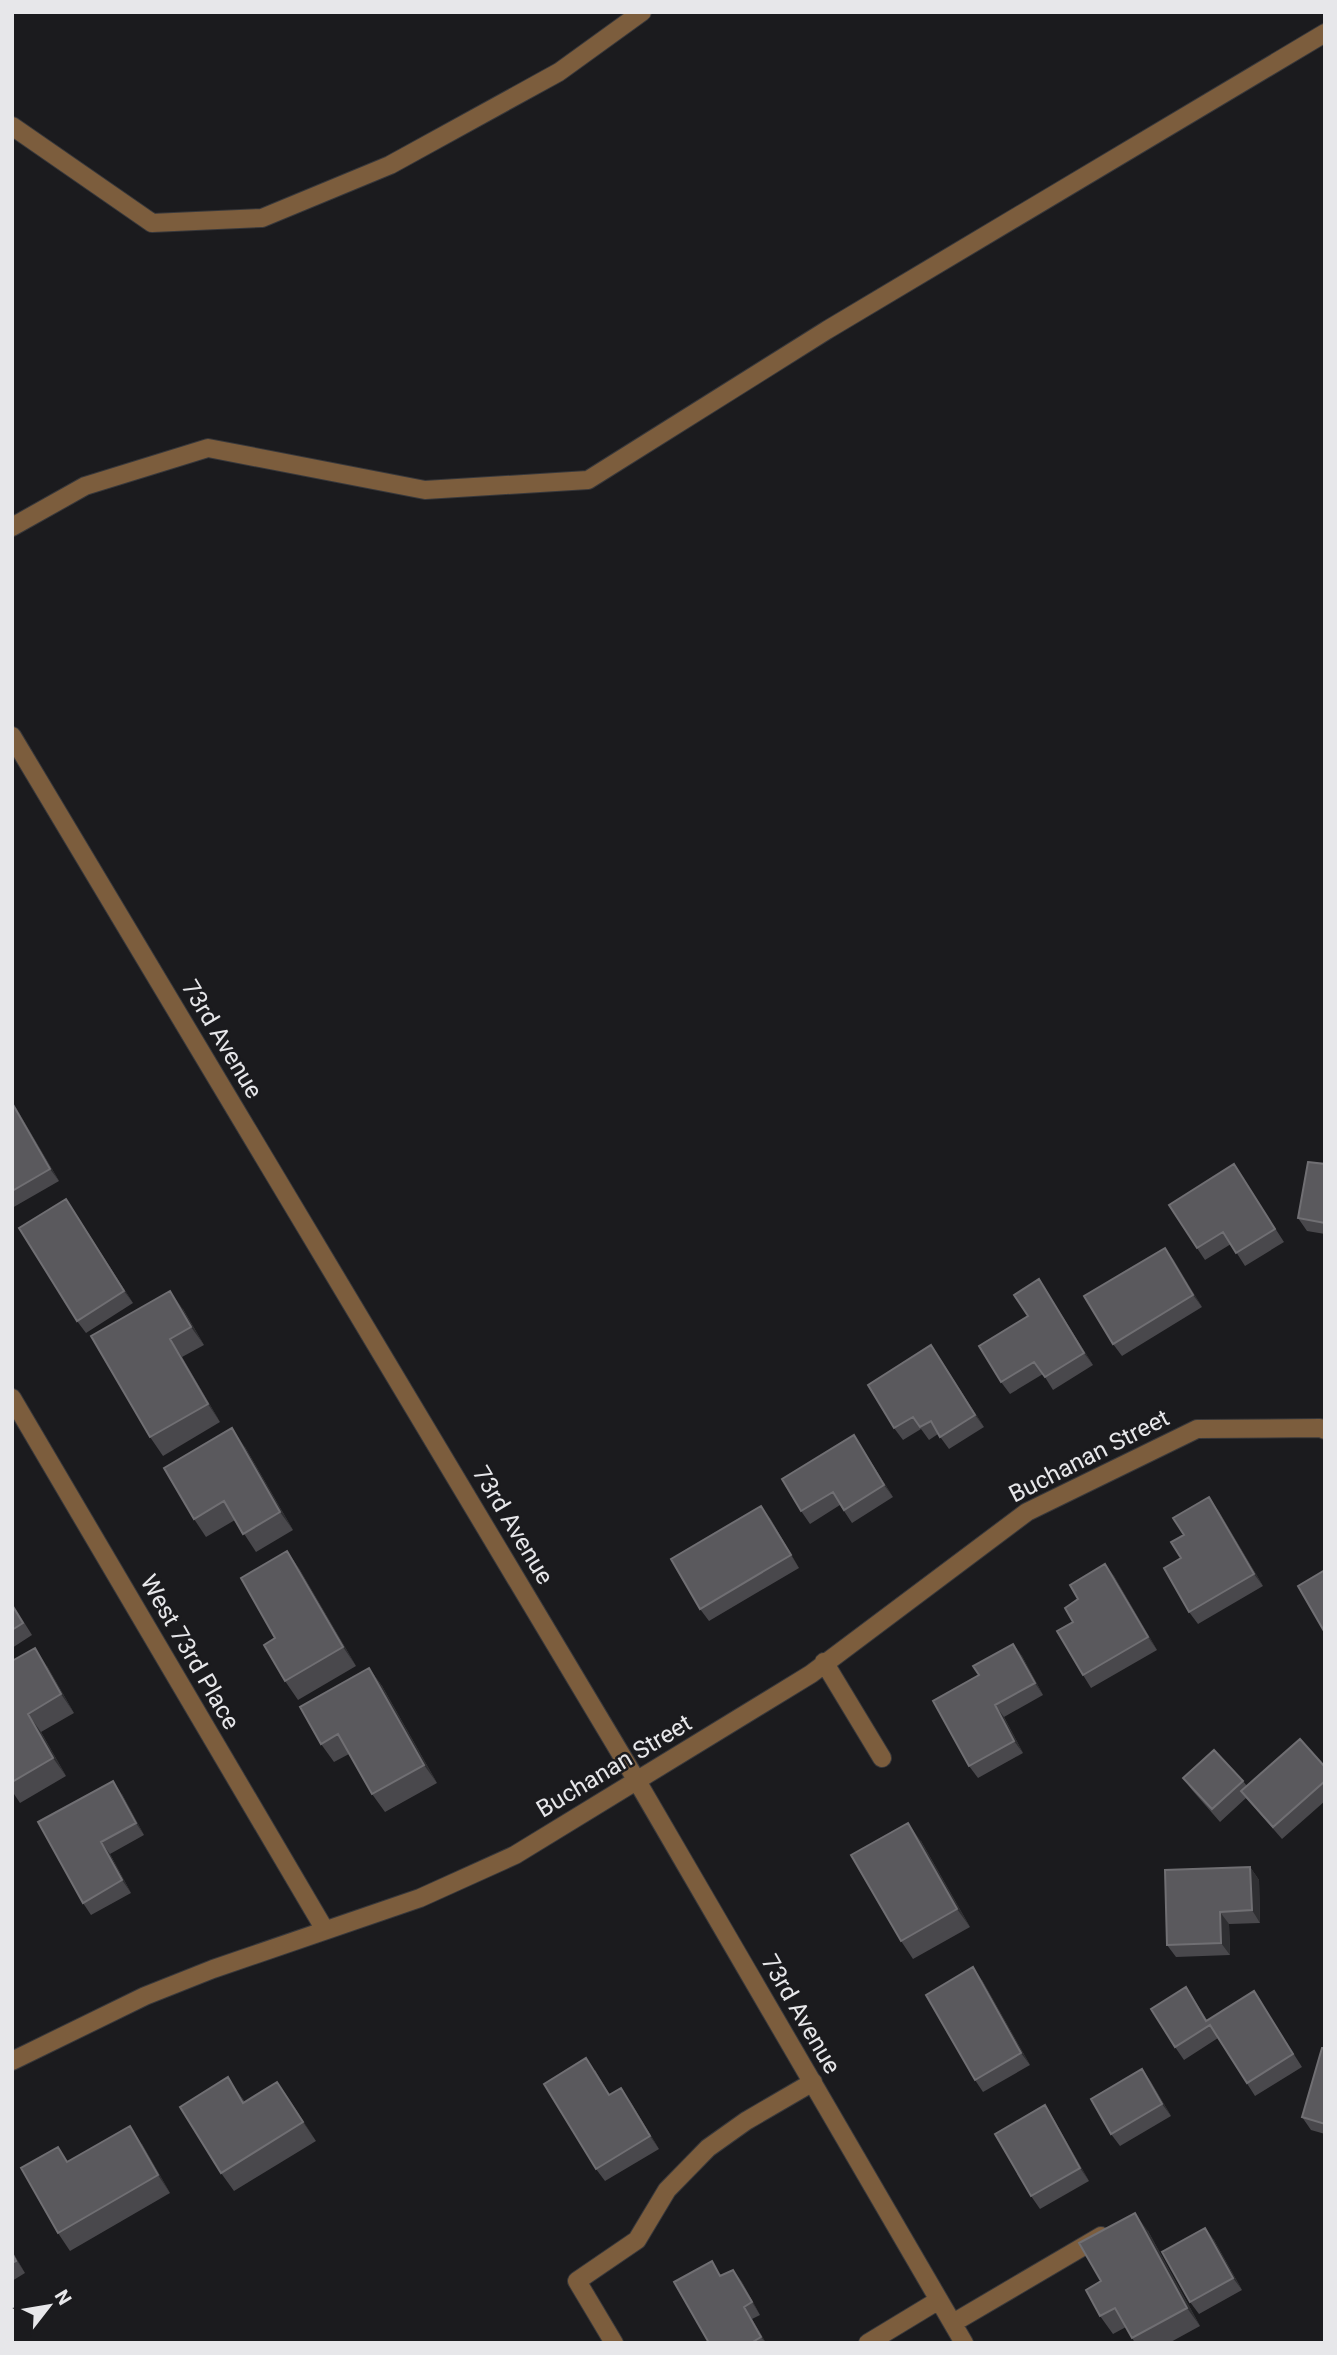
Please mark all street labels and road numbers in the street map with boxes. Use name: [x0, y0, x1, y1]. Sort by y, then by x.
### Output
street label: 73rd Avenue: [176, 975, 268, 1103]
street label: Buchanan Street: [1004, 1404, 1174, 1508]
street label: 73rd Avenue: [467, 1461, 559, 1589]
street label: West 73rd Place: [134, 1570, 246, 1734]
street label: Buchanan Street: [531, 1709, 697, 1823]
street label: 73rd Avenue: [756, 1949, 846, 2079]

